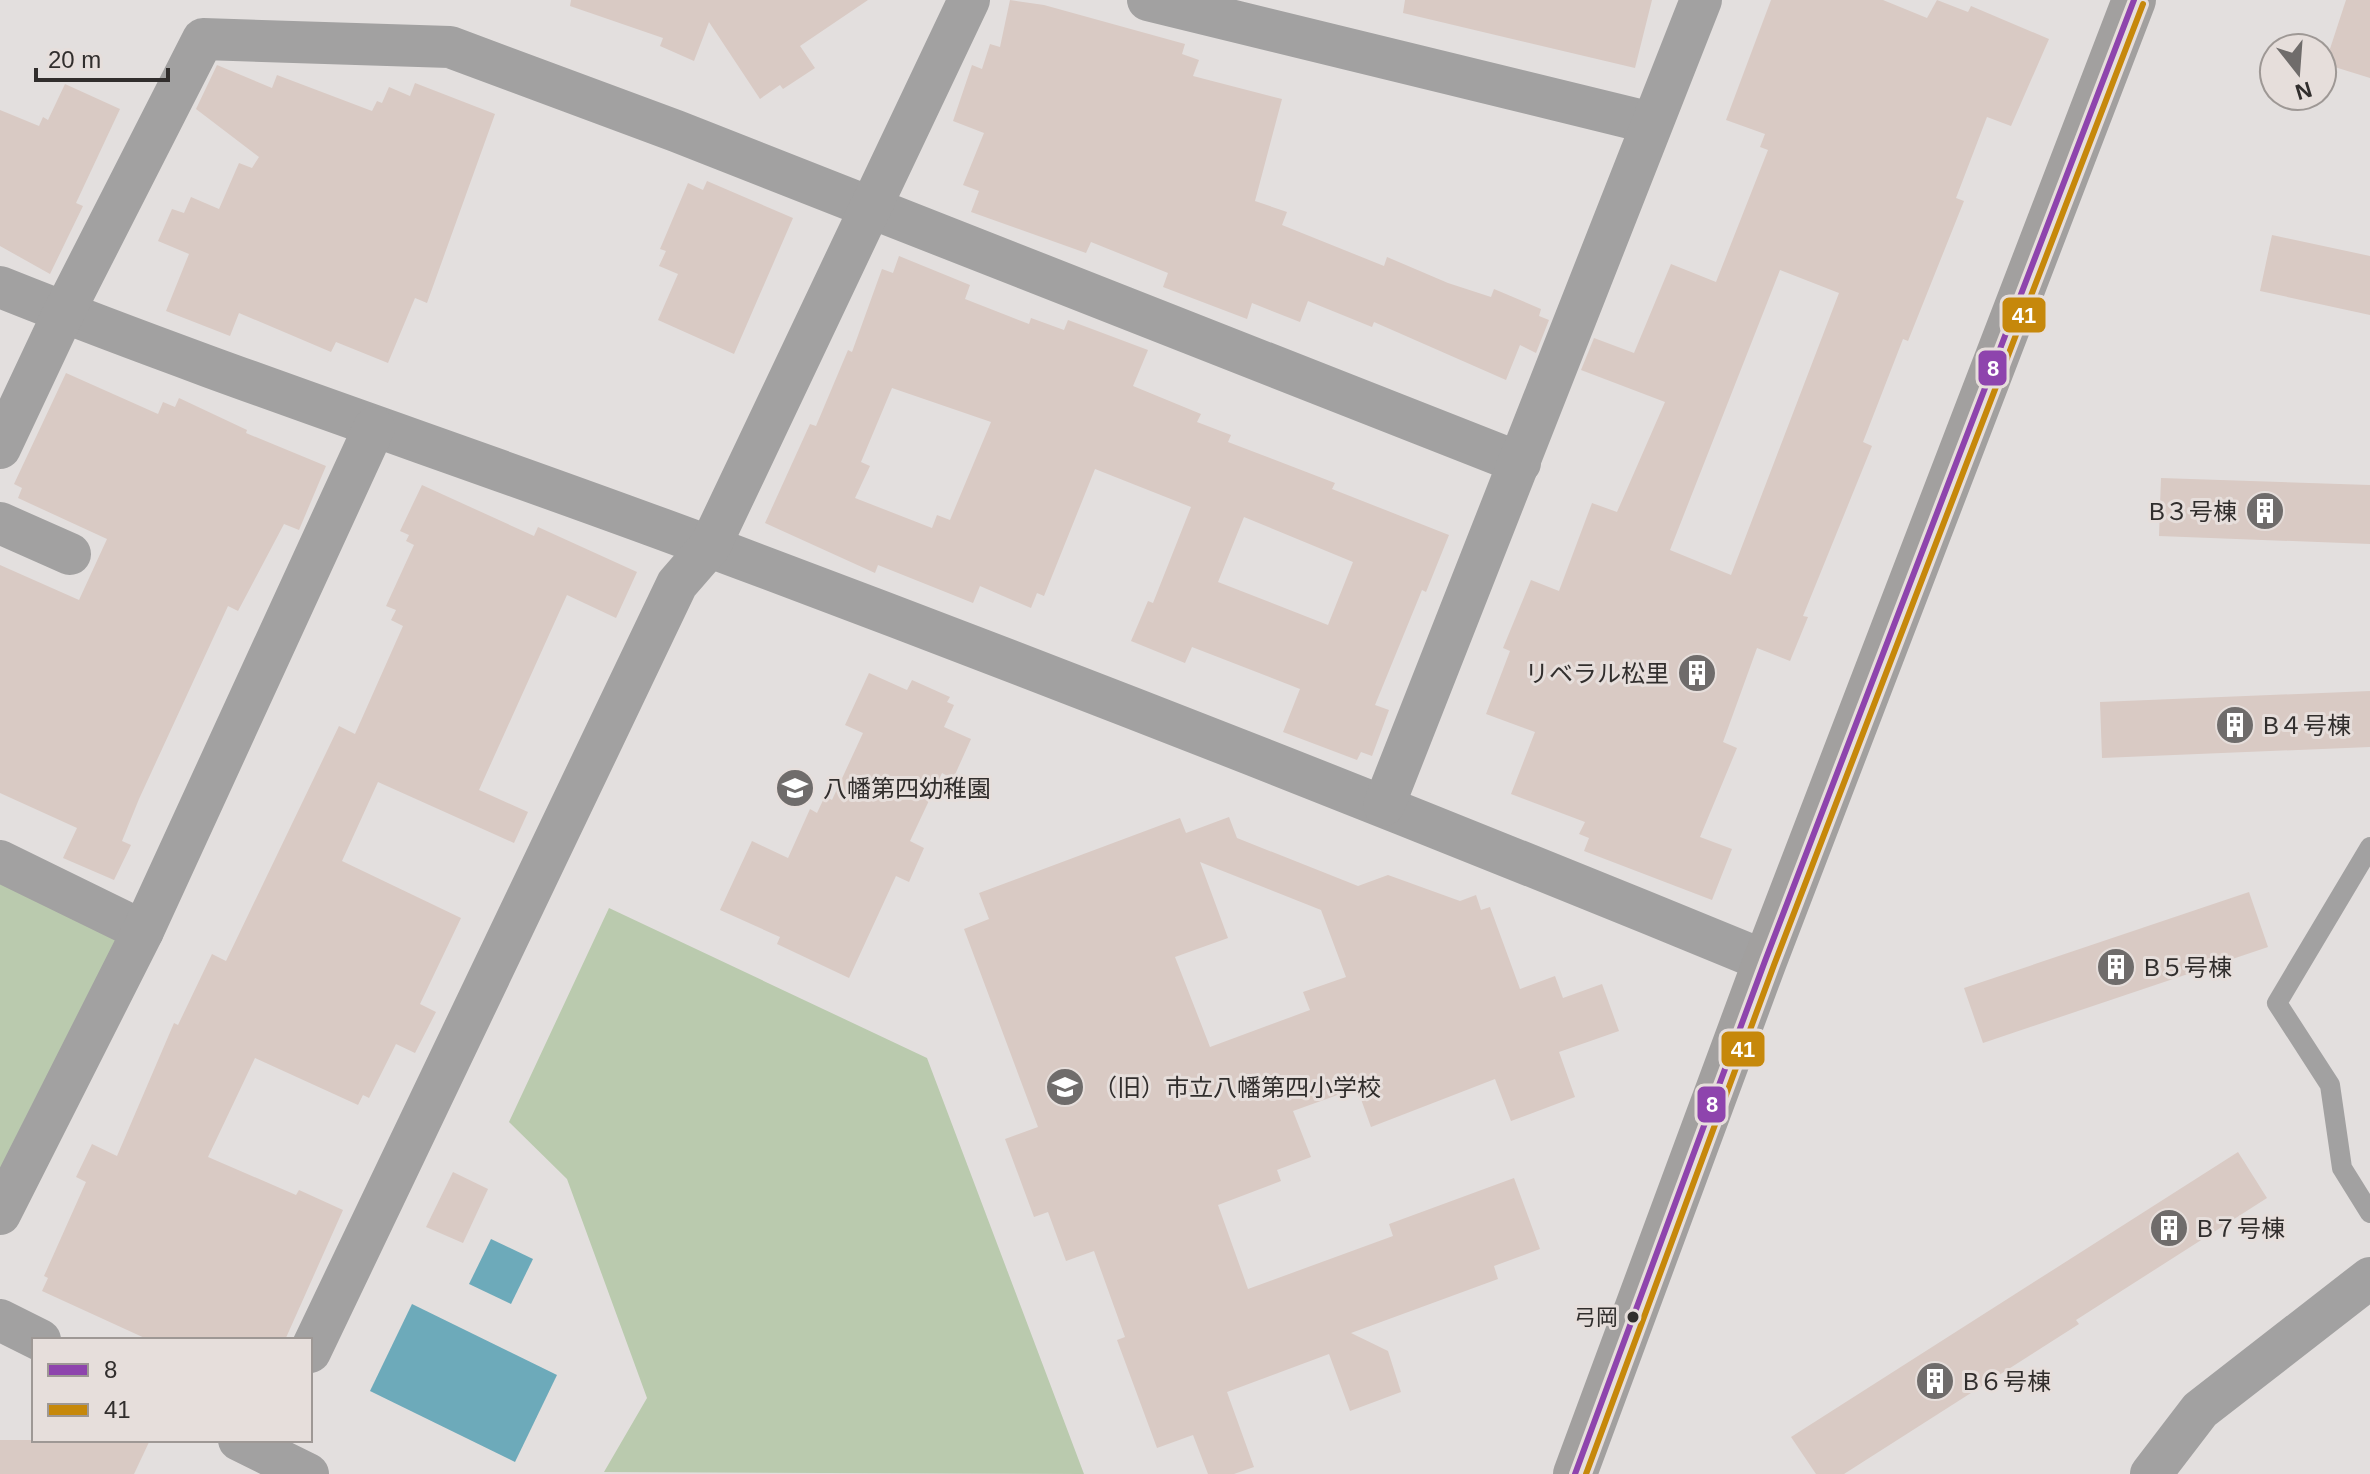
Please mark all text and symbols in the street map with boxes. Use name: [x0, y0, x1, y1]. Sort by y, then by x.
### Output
scale bar: [36, 32, 168, 82]
north arrow: [2258, 32, 2338, 112]
text: 20 m: [48, 46, 101, 73]
text: N: [2292, 76, 2315, 105]
line badge: 41: [2001, 296, 2047, 334]
text: 41: [2012, 303, 2036, 328]
line badge: 8: [1977, 349, 2008, 387]
text: 8: [1987, 356, 1999, 381]
building icon: B３号棟: [2244, 490, 2286, 532]
place label: B３号棟: [2149, 498, 2237, 525]
building icon: リベラル松里: [1676, 652, 1718, 694]
place label: リベラル松里: [1525, 660, 1669, 687]
building icon: B４号棟: [2214, 704, 2256, 746]
place label: B４号棟: [2263, 712, 2351, 739]
school or university icon: 八幡第四幼稚園: [774, 767, 816, 809]
place label: 八幡第四幼稚園: [823, 775, 991, 802]
building icon: B５号棟: [2095, 946, 2137, 988]
place label: B５号棟: [2144, 954, 2232, 981]
line badge: 41: [1720, 1030, 1766, 1068]
text: 41: [1731, 1037, 1755, 1062]
school or university icon: （旧）市立八幡第四小学校: [1044, 1066, 1086, 1108]
place label: （旧）市立八幡第四小学校: [1093, 1074, 1381, 1101]
line badge: 8: [1696, 1085, 1727, 1124]
text: 8: [1706, 1092, 1718, 1117]
building icon: B７号棟: [2148, 1207, 2190, 1249]
place label: B７号棟: [2197, 1215, 2285, 1242]
place label: 弓岡: [1574, 1305, 1618, 1330]
marker: 弓岡: [1625, 1309, 1641, 1325]
legend: [32, 1338, 312, 1442]
text: 8: [104, 1356, 117, 1383]
building icon: B６号棟: [1914, 1360, 1956, 1402]
place label: B６号棟: [1963, 1368, 2051, 1395]
text: 41: [104, 1396, 131, 1423]

